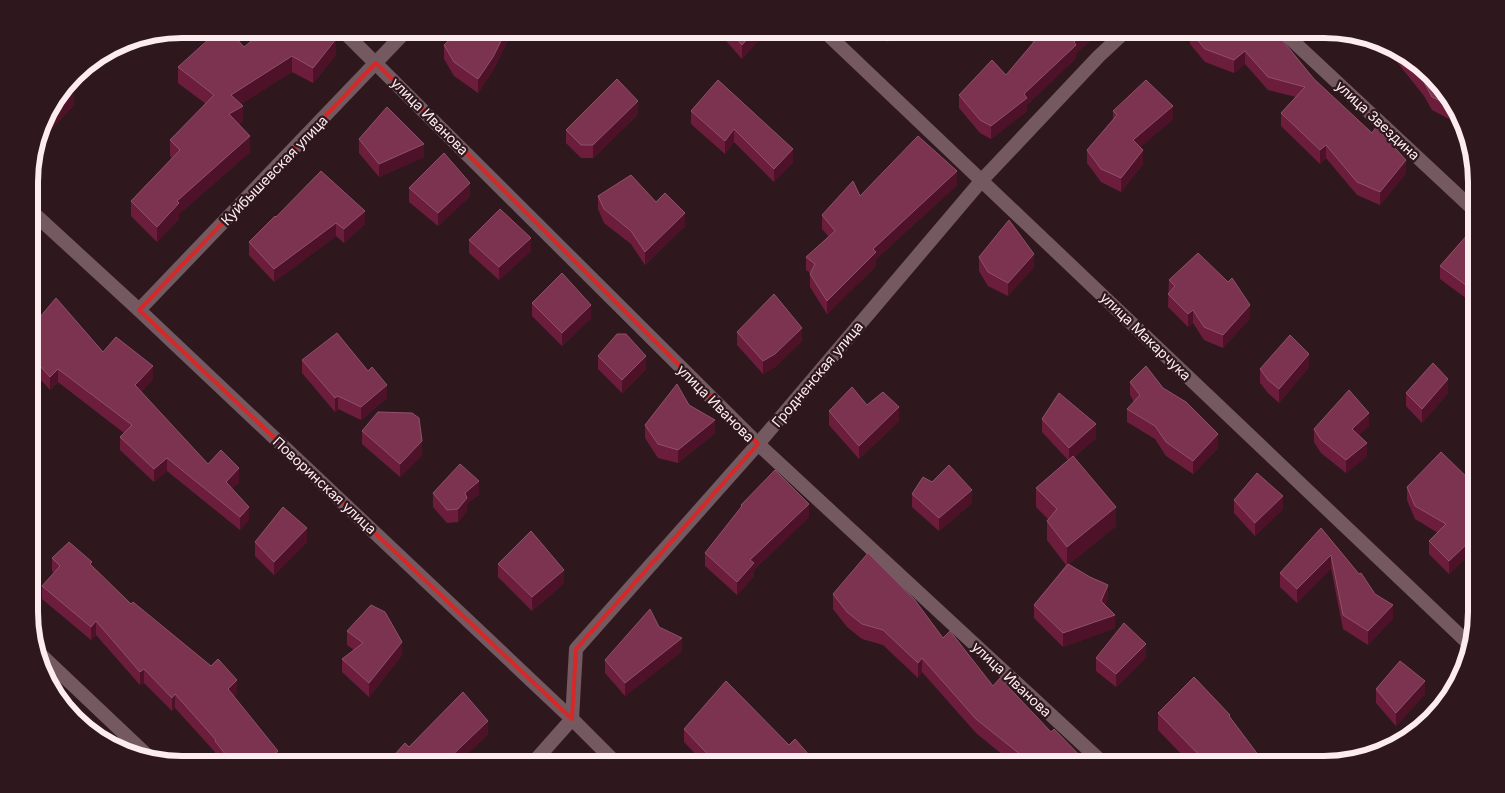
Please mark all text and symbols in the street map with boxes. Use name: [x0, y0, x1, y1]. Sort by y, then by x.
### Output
street label: улица Иванова: [388, 74, 472, 158]
street label: улица Звездина: [1332, 77, 1424, 163]
street label: Куйбышевская улица: [217, 112, 331, 228]
street label: улица Макарчука: [1097, 288, 1195, 384]
street label: Гродненская улица: [768, 318, 866, 430]
street label: улица Иванова: [674, 361, 758, 445]
street label: Поворинская улица: [270, 433, 380, 537]
street label: улица Иванова: [969, 638, 1055, 720]

